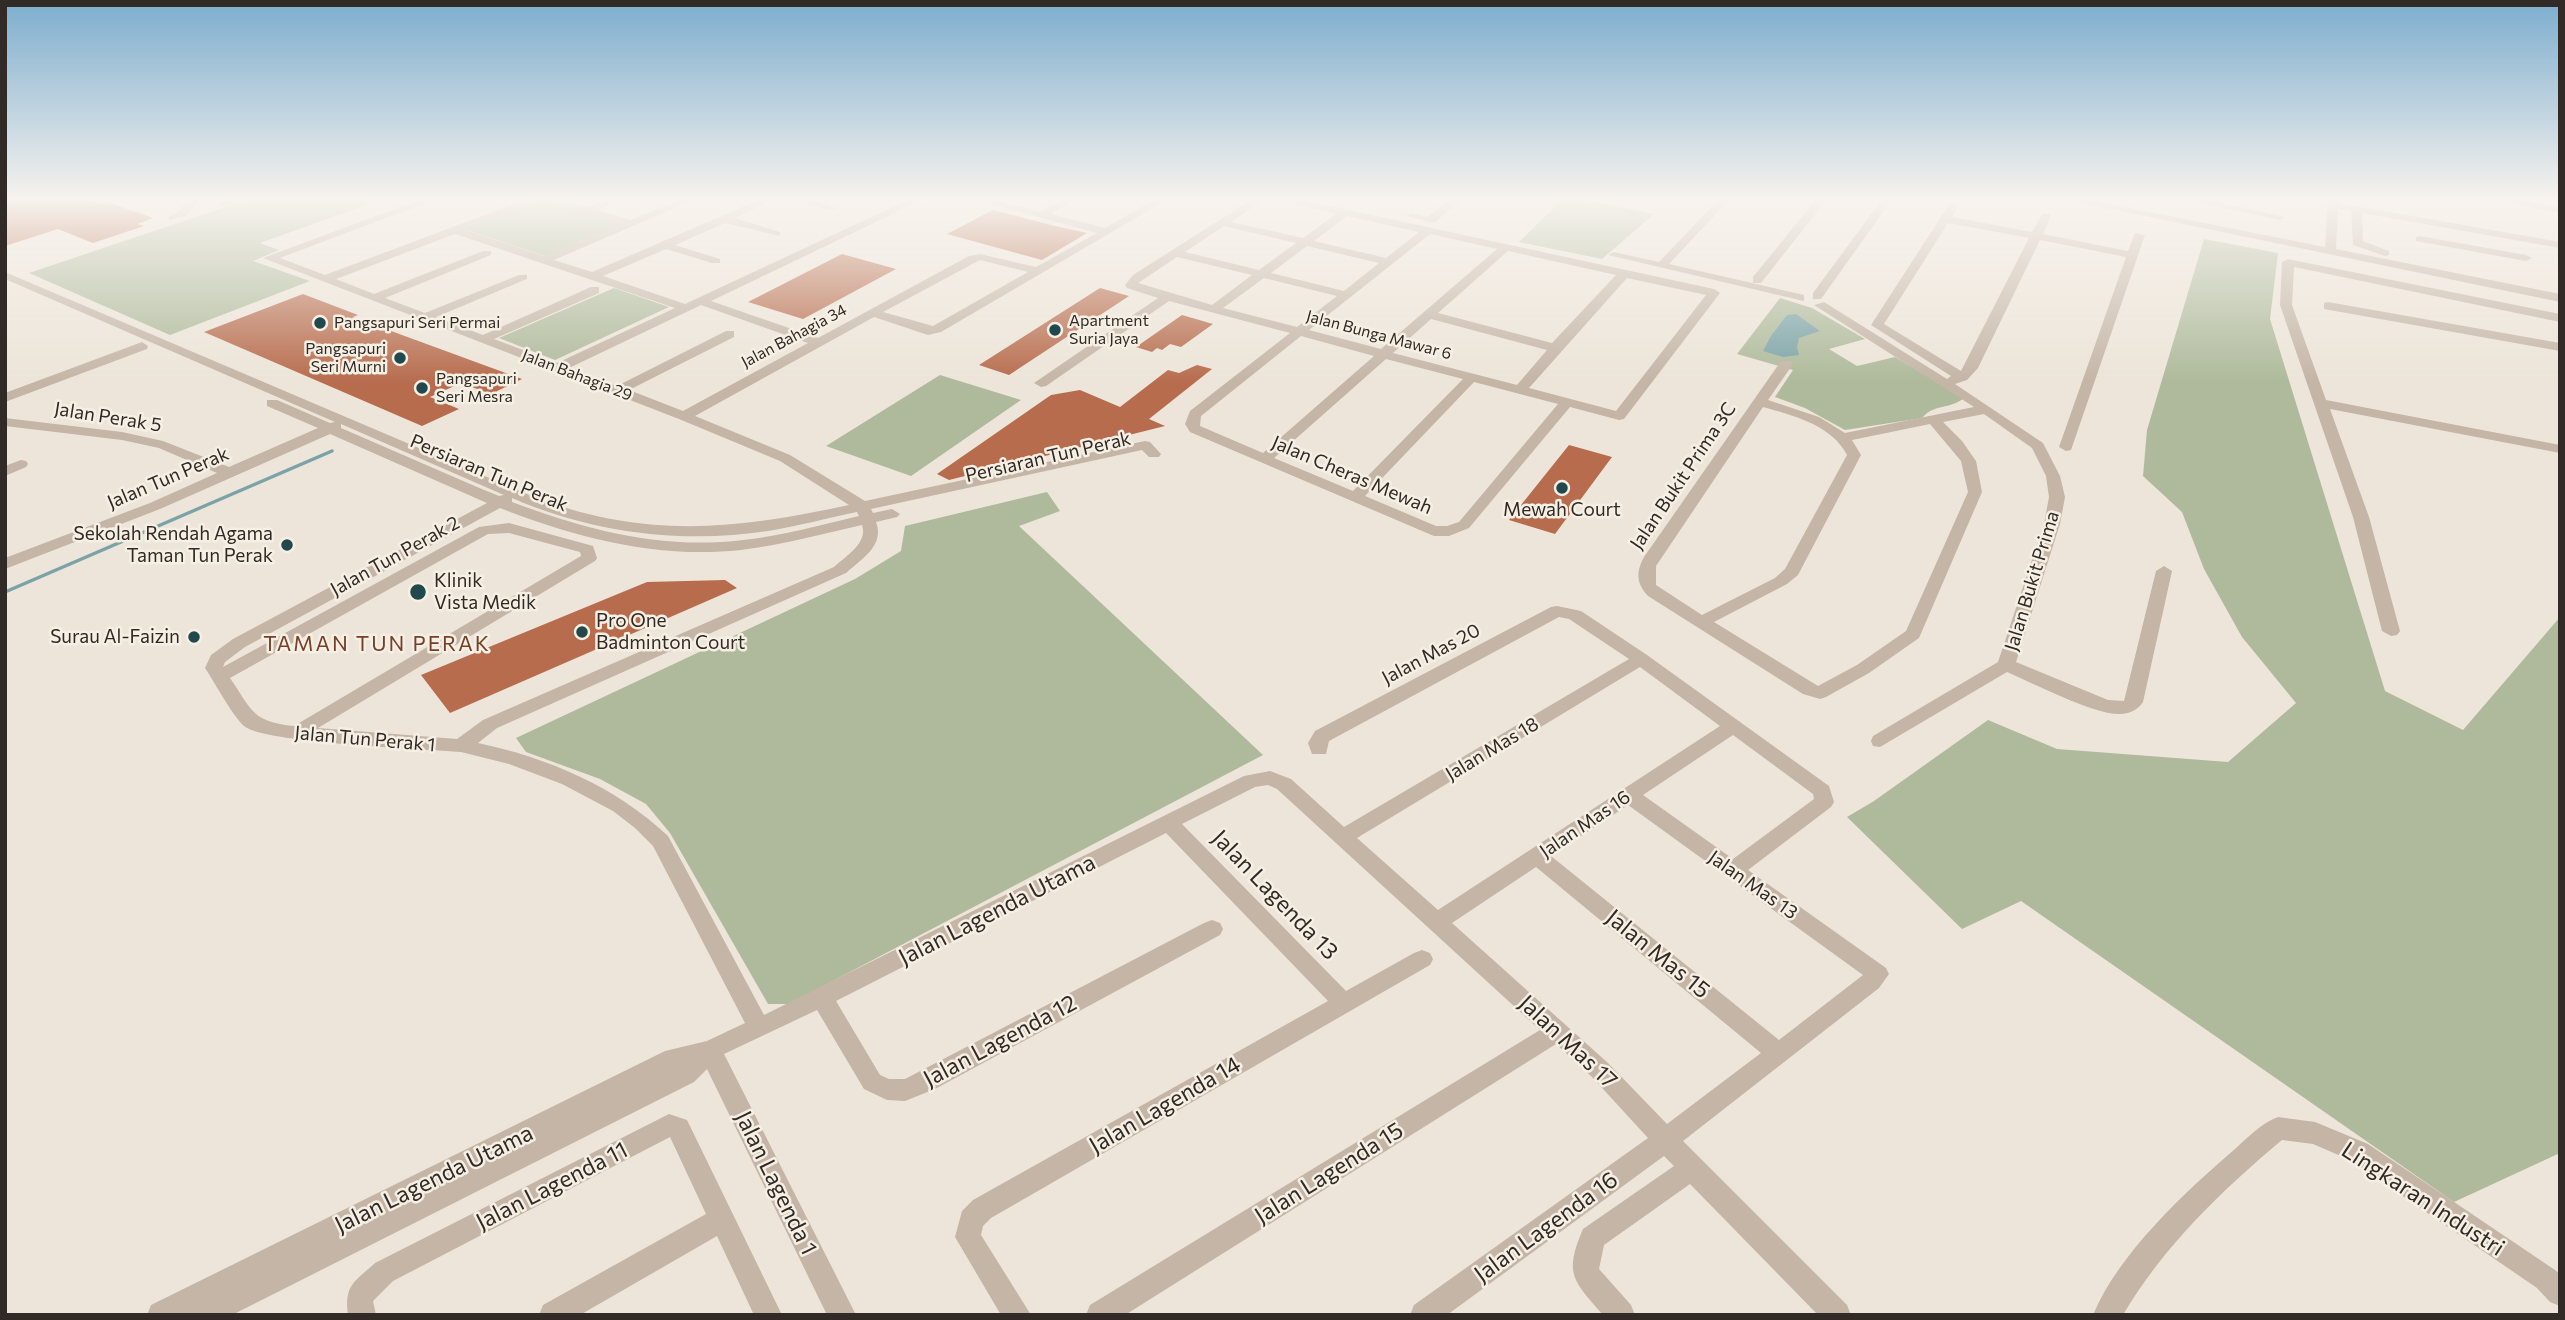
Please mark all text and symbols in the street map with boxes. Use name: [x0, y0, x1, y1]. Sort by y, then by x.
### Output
street label: Jalan Bahagia 34: [738, 300, 850, 372]
street label: Jalan Bunga Mawar 6: [1304, 306, 1454, 364]
place label: Apartment Suria Jaya: [1069, 311, 1149, 349]
place label: Pangsapuri Seri Permai: [334, 313, 500, 333]
marker: Pangsapuri Seri Permai: [312, 315, 328, 331]
marker: Apartment Suria Jaya: [1047, 322, 1063, 338]
place label: Pangsapuri Seri Murni: [305, 339, 386, 377]
street label: Jalan Bahagia 29: [519, 345, 635, 405]
marker: Pangsapuri Seri Murni: [392, 350, 408, 366]
place label: Pangsapuri Seri Mesra: [436, 369, 517, 407]
marker: Pangsapuri Seri Mesra: [414, 380, 430, 396]
street label: Jalan Perak 5: [53, 397, 163, 437]
street label: Jalan Bukit Prima 3C: [1625, 398, 1741, 554]
street label: Persiaran Tun Perak: [963, 427, 1133, 487]
street label: Persiaran Tun Perak: [407, 429, 571, 517]
street label: Jalan Cheras Mewah: [1268, 431, 1436, 519]
street label: Jalan Tun Perak: [104, 442, 232, 514]
marker: Mewah Court: [1554, 480, 1570, 496]
place label: Mewah Court: [1503, 499, 1621, 521]
street label: Jalan Bukit Prima: [2000, 508, 2064, 654]
street label: Jalan Tun Perak 2: [327, 511, 463, 601]
place label: Sekolah Rendah Agama Taman Tun Perak: [74, 523, 273, 567]
marker: Sekolah Rendah Agama Taman Tun Perak: [279, 537, 295, 553]
place label: Klinik Vista Medik: [434, 570, 536, 614]
marker: Klinik Vista Medik: [408, 582, 428, 602]
place label: Pro One Badminton Court: [596, 610, 745, 654]
street label: Jalan Mas 20: [1378, 619, 1484, 689]
marker: Pro One Badminton Court: [574, 624, 590, 640]
place label: Surau Al-Faizin: [50, 626, 180, 648]
marker: Surau Al-Faizin: [186, 629, 202, 645]
district label: TAMAN TUN PERAK: [265, 631, 489, 657]
street label: Jalan Mas 18: [1441, 712, 1543, 786]
street label: Jalan Tun Perak 1: [294, 721, 436, 757]
street label: Jalan Mas 16: [1535, 785, 1635, 863]
street label: Jalan Lagenda 13: [1206, 824, 1344, 966]
street label: Jalan Mas 13: [1704, 846, 1802, 924]
street label: Jalan Lagenda Utama: [894, 848, 1100, 972]
street label: Jalan Mas 15: [1600, 904, 1716, 1004]
street label: Jalan Lagenda 12: [919, 989, 1081, 1093]
street label: Jalan Mas 17: [1513, 989, 1623, 1095]
street label: Jalan Lagenda 14: [1084, 1050, 1246, 1160]
street label: Jalan Lagenda 1: [729, 1107, 823, 1259]
street label: Jalan Lagenda 15: [1250, 1116, 1408, 1230]
street label: Jalan Lagenda Utama: [330, 1119, 538, 1239]
street label: Jalan Lagenda 11: [472, 1136, 632, 1236]
street label: Lingkaran Industri: [2336, 1136, 2510, 1262]
street label: Jalan Lagenda 16: [1469, 1166, 1623, 1288]

